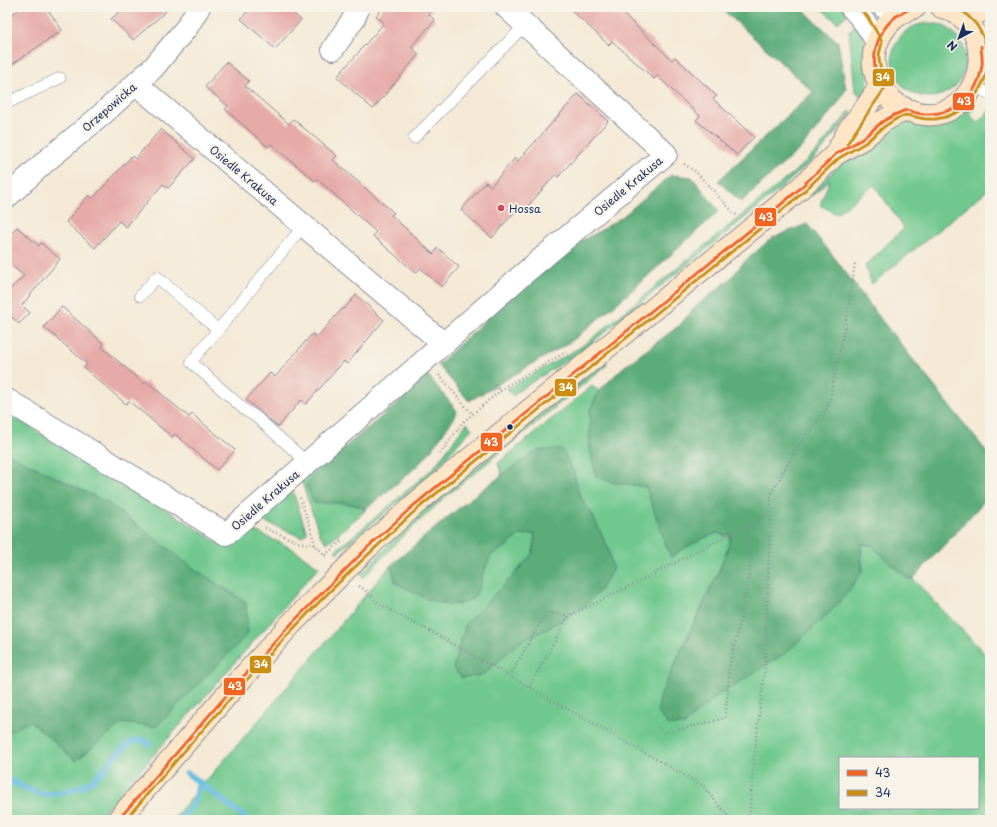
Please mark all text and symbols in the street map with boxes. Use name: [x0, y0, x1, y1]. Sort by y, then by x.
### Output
north arrow: [939, 18, 979, 58]
text: N: [943, 36, 961, 55]
line badge: 34: [872, 68, 895, 87]
text: 34: [876, 68, 891, 85]
street label: Orzepowicka: [78, 78, 140, 136]
line badge: 43: [952, 92, 975, 111]
text: 43: [957, 92, 971, 109]
street label: Osiedle Krakusa: [206, 141, 282, 209]
street label: Osiedle Krakusa: [590, 152, 666, 220]
place label: Hossa: [509, 200, 541, 217]
marker: Hossa: [496, 203, 506, 213]
line badge: 43: [754, 207, 777, 227]
text: 43: [759, 208, 773, 225]
line badge: 34: [554, 378, 577, 397]
text: 34: [559, 378, 574, 395]
unlabelled marker: [505, 422, 515, 432]
line badge: 43: [480, 432, 503, 452]
text: 43: [484, 433, 498, 450]
street label: Osiedle Krakusa: [227, 466, 303, 534]
line badge: 34: [249, 655, 272, 674]
text: 34: [254, 655, 269, 672]
line badge: 43: [223, 677, 246, 696]
text: 43: [228, 677, 242, 694]
legend: [839, 757, 979, 809]
text: 43: [875, 763, 891, 781]
text: 34: [875, 783, 891, 801]

